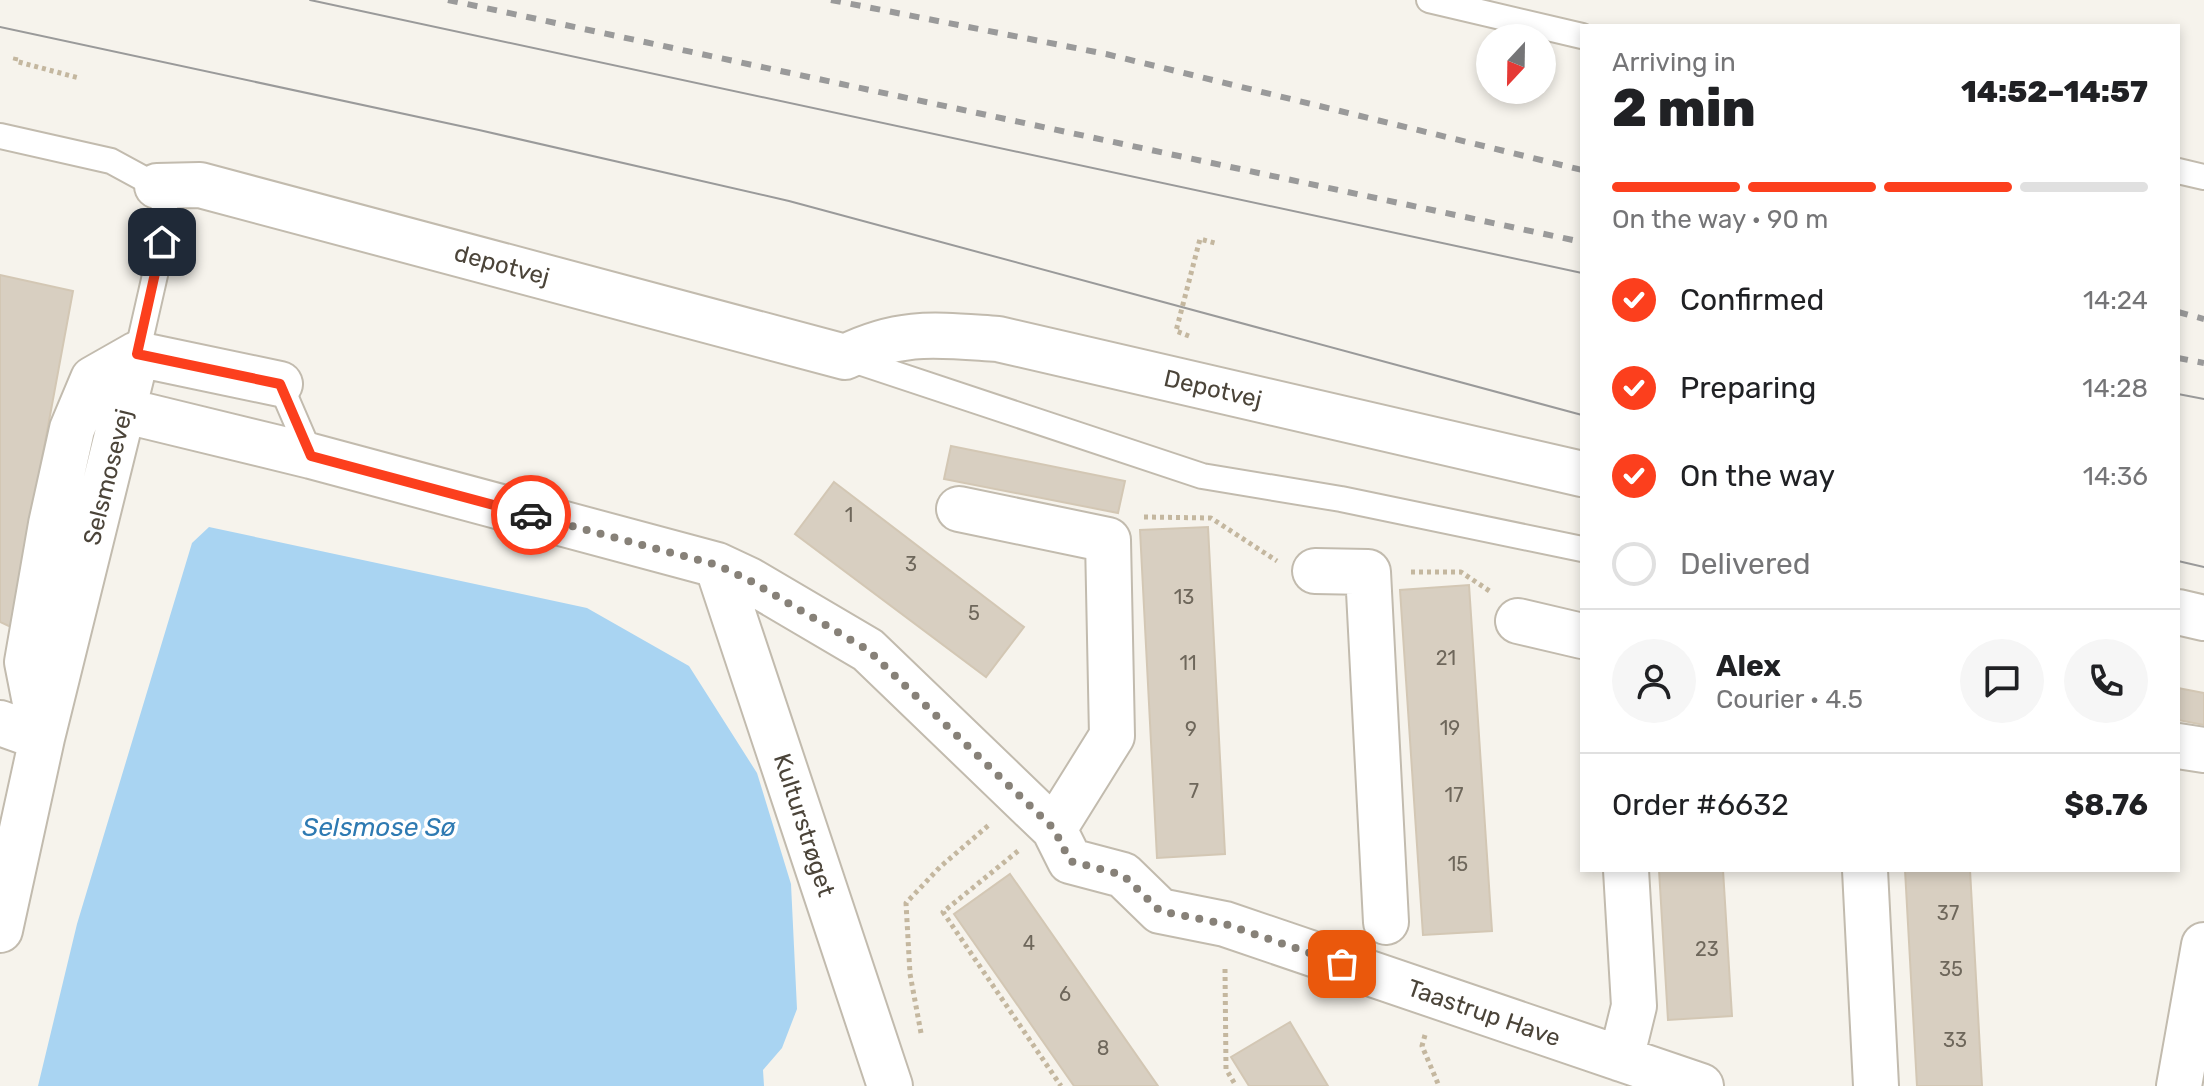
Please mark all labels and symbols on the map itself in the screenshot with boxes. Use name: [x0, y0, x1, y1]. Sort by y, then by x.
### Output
north arrow: [1476, 24, 1556, 104]
pin: [128, 208, 196, 276]
street label: depotvej: [451, 239, 553, 291]
street label: Depotvej: [1161, 364, 1265, 414]
street label: Selsmosevej: [78, 406, 138, 548]
courier: [491, 475, 571, 555]
house number: 1: [845, 503, 853, 527]
house number: 3: [905, 552, 917, 576]
house number: 13: [1174, 585, 1194, 609]
house number: 5: [968, 601, 980, 625]
house number: 21: [1436, 646, 1456, 670]
house number: 11: [1179, 651, 1197, 675]
house number: 19: [1440, 716, 1460, 740]
house number: 9: [1185, 717, 1197, 741]
street label: Kulturstrøget: [768, 750, 840, 900]
house number: 7: [1189, 779, 1199, 803]
house number: 17: [1445, 783, 1463, 807]
water label: Selsmose Sø: [302, 812, 456, 843]
house number: 15: [1448, 852, 1468, 876]
house number: 37: [1937, 901, 1959, 925]
pin: [1308, 930, 1376, 998]
house number: 4: [1023, 931, 1035, 955]
house number: 23: [1695, 937, 1719, 961]
house number: 35: [1939, 957, 1963, 981]
street label: Taastrup Have: [1404, 974, 1564, 1052]
house number: 6: [1059, 982, 1071, 1006]
house number: 33: [1943, 1028, 1967, 1052]
house number: 8: [1097, 1036, 1109, 1060]

